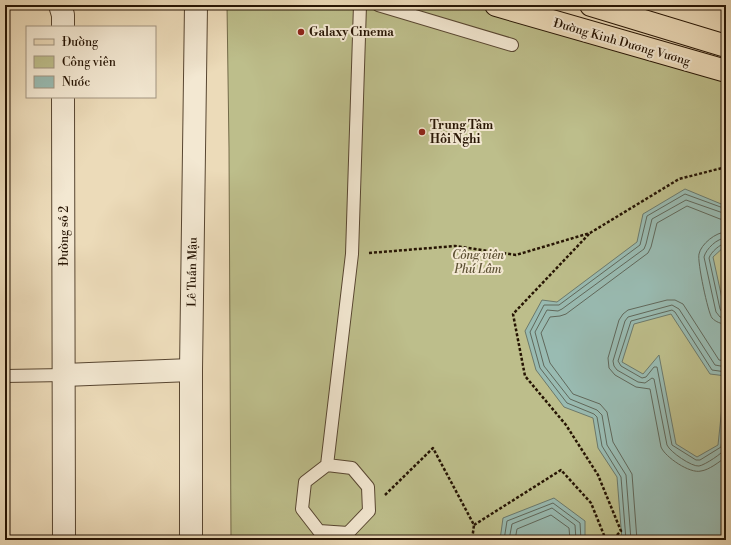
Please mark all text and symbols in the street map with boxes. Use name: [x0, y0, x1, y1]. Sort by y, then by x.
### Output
street label: Đường Kinh Dương Vương: [552, 16, 693, 69]
place label: Galaxy Cinema: [309, 25, 394, 40]
legend: [26, 26, 156, 98]
marker: Galaxy Cinema: [296, 27, 306, 37]
text: Đường: [62, 35, 99, 50]
text: Công viên: [62, 55, 116, 70]
text: Nước: [62, 75, 90, 90]
place label: Trung Tâm Hôi Nghi: [430, 118, 493, 147]
marker: Trung Tâm Hôi Nghi: [417, 127, 427, 137]
street label: Đường số 2: [57, 206, 72, 266]
street label: Lê Tuấn Mậu: [184, 237, 201, 307]
park label: Công viên Phú Lâm: [452, 248, 504, 277]

